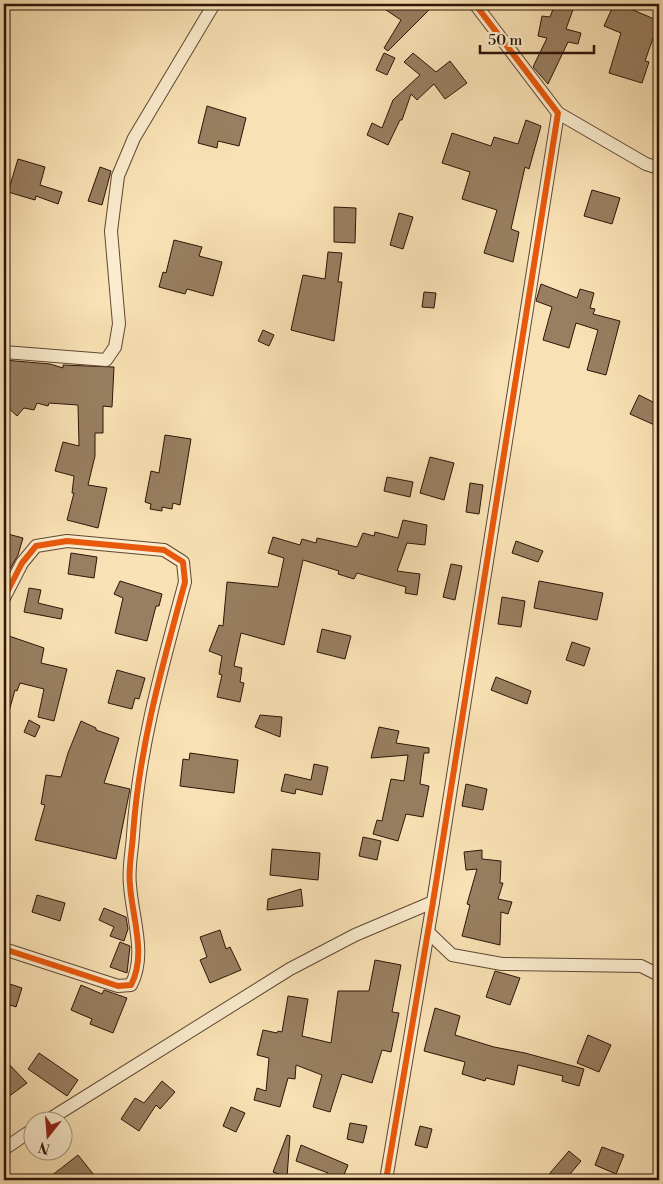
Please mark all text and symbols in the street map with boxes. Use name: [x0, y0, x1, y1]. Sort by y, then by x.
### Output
scale bar: [480, 22, 594, 54]
text: 50 m: [488, 31, 522, 50]
north arrow: [22, 1112, 72, 1162]
text: N: [37, 1137, 52, 1158]

